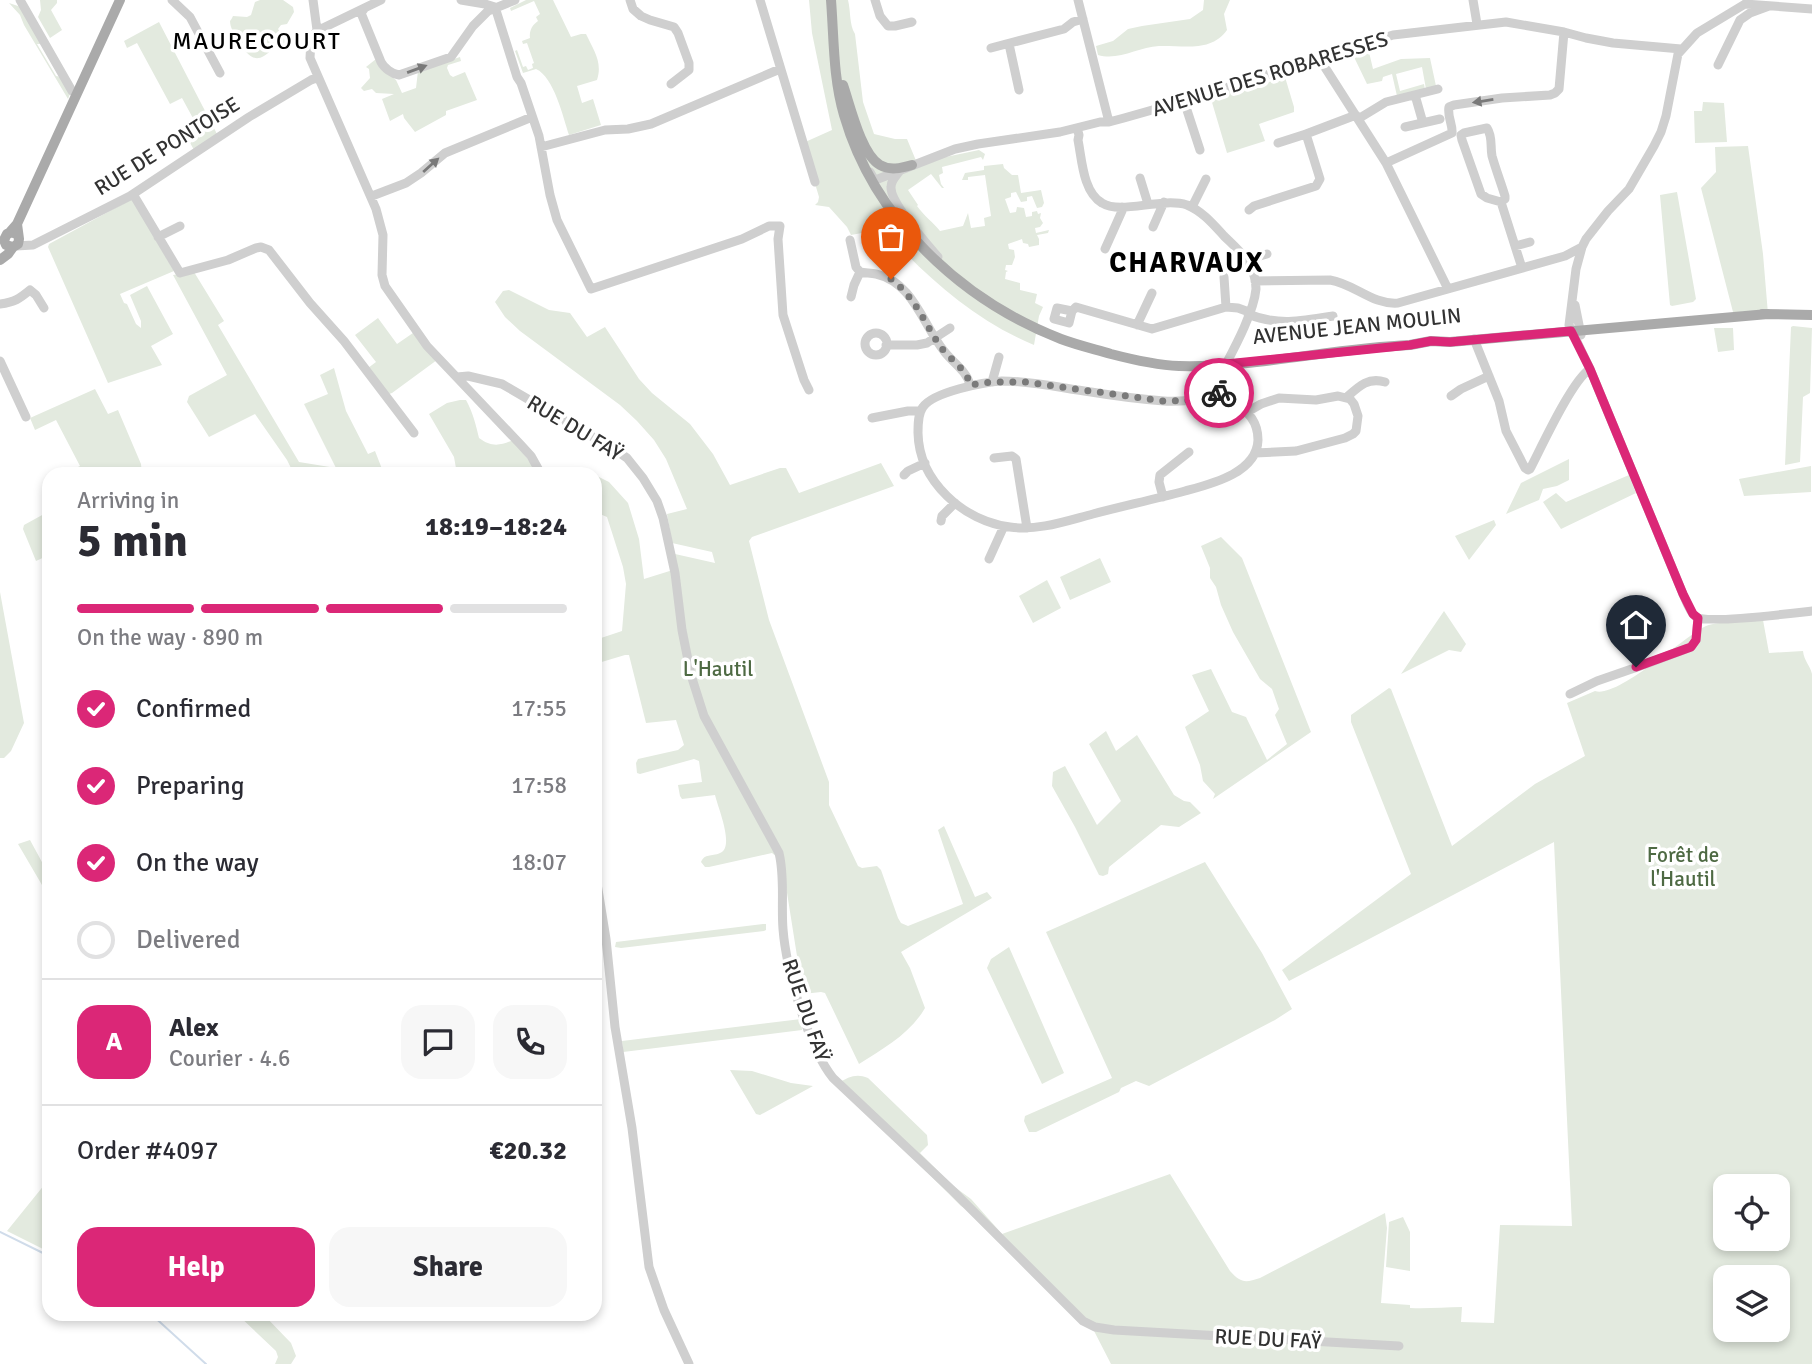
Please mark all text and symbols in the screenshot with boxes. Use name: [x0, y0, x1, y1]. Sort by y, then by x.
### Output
district label: MAURECOURT: [172, 26, 342, 56]
street label: AVENUE DES ROBARESSES: [1149, 26, 1391, 122]
one-way arrow: [406, 63, 427, 74]
street label: RUE DE PONTOISE: [90, 91, 244, 201]
one-way arrow: [1471, 96, 1493, 107]
one-way arrow: [422, 157, 439, 173]
pin: [861, 207, 921, 279]
icon: bag: [872, 218, 910, 256]
district label: CHARVAUX: [1109, 246, 1265, 280]
street label: AVENUE JEAN MOULIN: [1251, 302, 1463, 350]
courier: [1184, 358, 1254, 428]
icon: bike: [1200, 374, 1238, 412]
street label: RUE DU FAŸ: [522, 389, 628, 467]
text: Arriving in: [77, 486, 179, 515]
text: 18:19–18:24: [425, 511, 567, 543]
text: 5 min: [77, 513, 188, 569]
pin: [1606, 595, 1666, 667]
icon: home: [1617, 606, 1655, 644]
text: On the way · 890 m: [77, 623, 263, 652]
park label: L'Hautil: [683, 656, 753, 682]
icon: check: [77, 690, 115, 728]
text: Confirmed: [136, 693, 251, 725]
text: 17:55: [511, 694, 567, 723]
icon: check: [77, 767, 115, 805]
text: Preparing: [136, 770, 244, 802]
text: 17:58: [511, 771, 567, 800]
park label: Forêt de l'Hautil: [1647, 842, 1719, 892]
icon: check: [77, 844, 115, 882]
text: On the way: [136, 847, 259, 879]
text: 18:07: [511, 848, 567, 877]
text: Delivered: [136, 924, 241, 956]
street label: RUE DU FAŸ: [776, 955, 836, 1065]
button: chat: [401, 1005, 475, 1079]
button: phone: [493, 1005, 567, 1079]
text: Alex: [169, 1012, 219, 1044]
text: A: [106, 1026, 122, 1058]
text: Courier · 4.6: [169, 1044, 290, 1073]
text: Order #4097: [77, 1135, 218, 1167]
text: €20.32: [489, 1135, 567, 1167]
map controls: [1713, 1174, 1790, 1342]
button: locate: [1713, 1174, 1790, 1251]
button: Help: [77, 1227, 315, 1307]
button: Share: [329, 1227, 567, 1307]
button: layers: [1713, 1265, 1790, 1342]
street label: RUE DU FAŸ: [1214, 1323, 1323, 1355]

